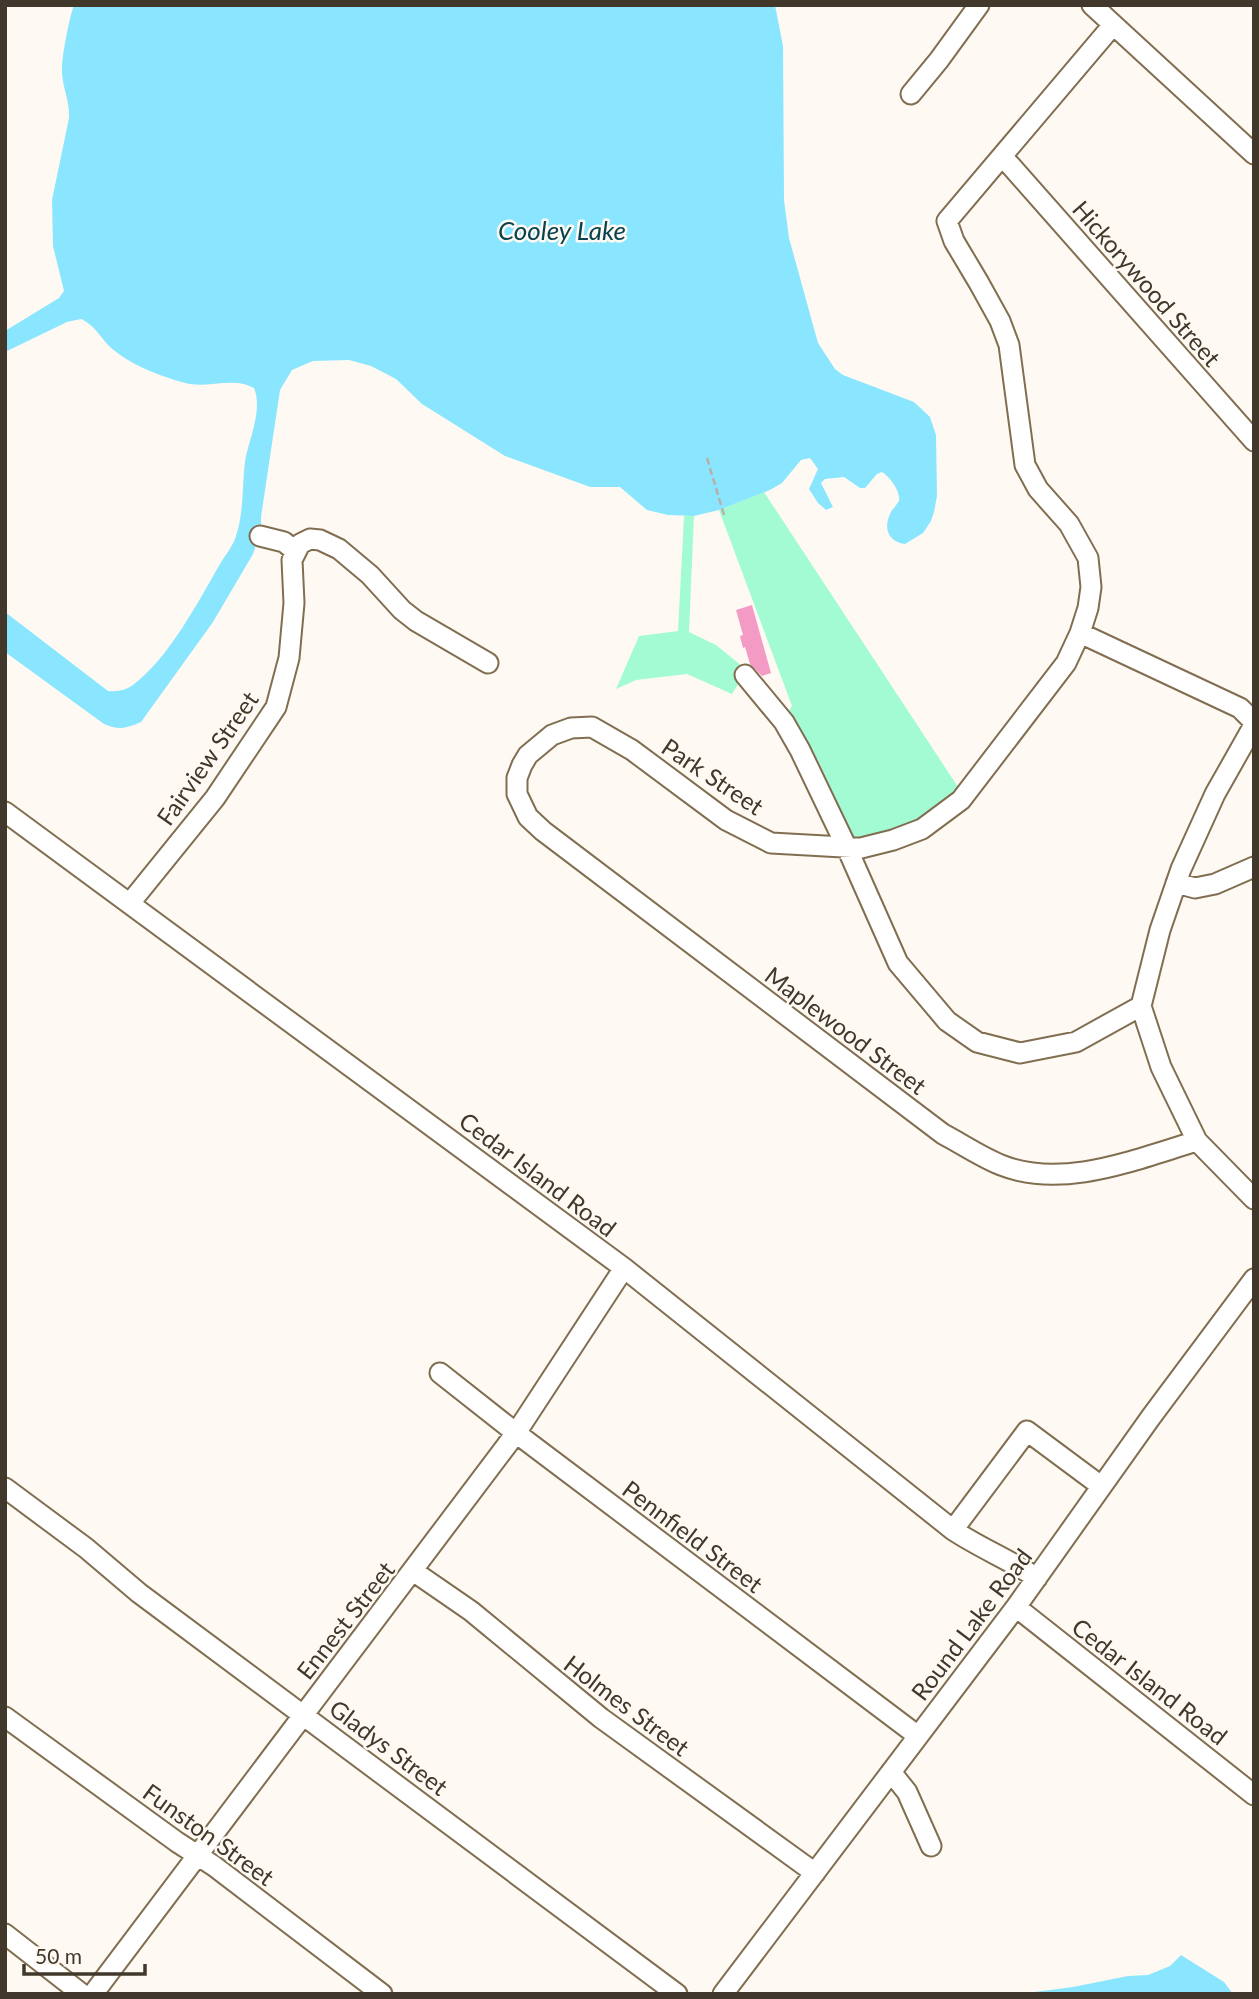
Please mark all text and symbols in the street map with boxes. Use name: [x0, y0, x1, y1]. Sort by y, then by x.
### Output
street label: Hickorywood Street: [1067, 194, 1227, 372]
water label: Cooley Lake: [498, 214, 626, 246]
street label: Fairview Street: [150, 685, 264, 830]
street label: Park Street: [657, 731, 770, 821]
street label: Maplewood Street: [760, 960, 933, 1100]
street label: Cedar Island Road: [454, 1106, 622, 1242]
street label: Pennfield Street: [617, 1474, 769, 1598]
street label: Round Lake Road: [905, 1543, 1037, 1705]
street label: Ennest Street: [290, 1555, 400, 1685]
street label: Cedar Island Road: [1067, 1611, 1233, 1751]
street label: Holmes Street: [559, 1648, 696, 1762]
street label: Gladys Street: [324, 1693, 454, 1801]
street label: Funston Street: [138, 1777, 280, 1891]
scale bar: [24, 1932, 145, 1976]
text: 50 m: [35, 1943, 82, 1968]

